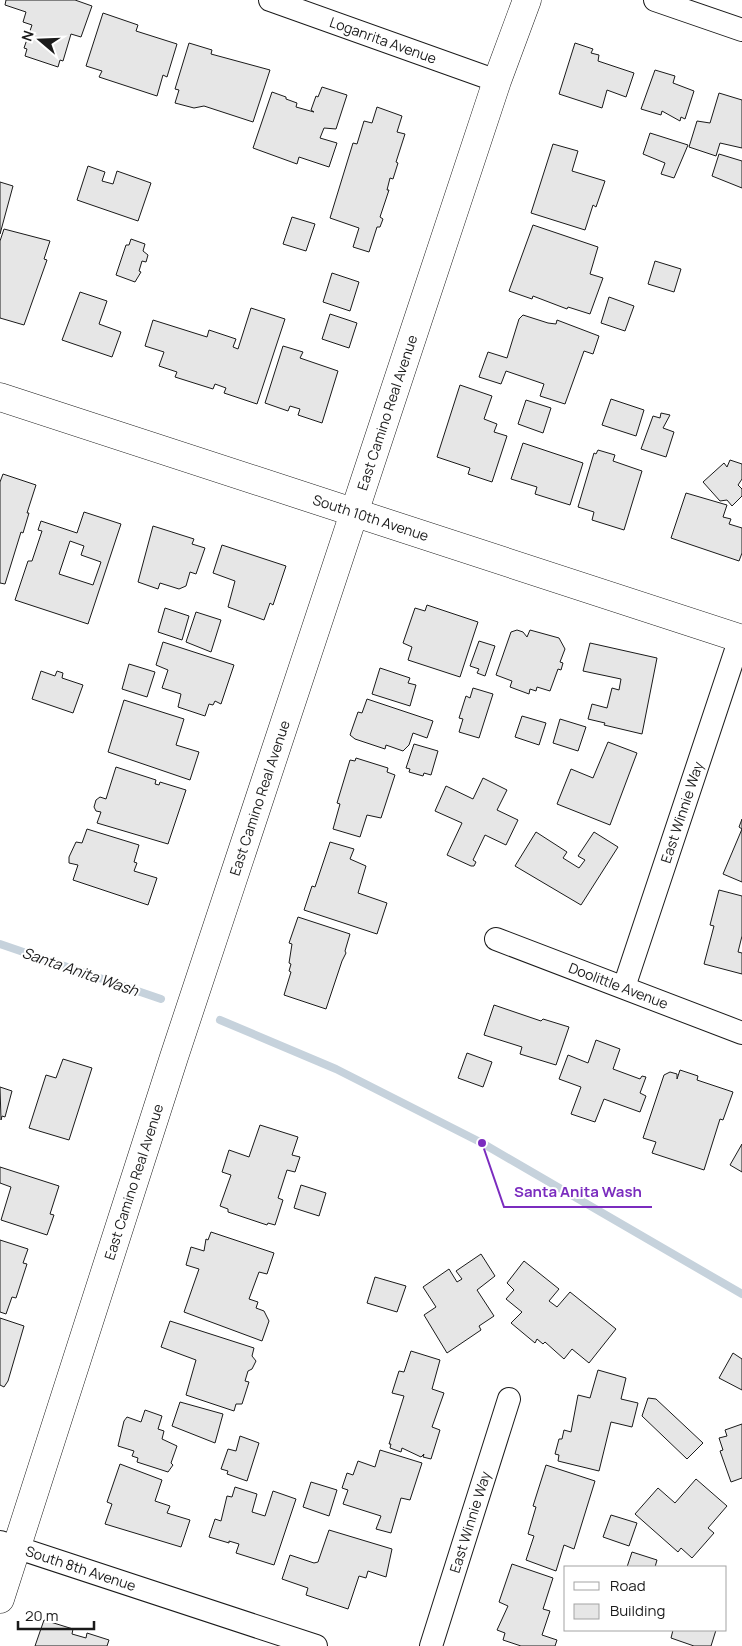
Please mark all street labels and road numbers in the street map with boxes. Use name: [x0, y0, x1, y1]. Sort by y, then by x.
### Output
street label: Loganrita Avenue: [327, 12, 439, 68]
street label: East Camino Real Avenue: [352, 332, 421, 493]
street label: South 10th Avenue: [311, 490, 431, 545]
street label: East Camino Real Avenue: [225, 718, 294, 878]
street label: East Winnie Way: [656, 758, 707, 865]
street label: Doolittle Avenue: [566, 958, 671, 1013]
street label: East Camino Real Avenue: [100, 1101, 167, 1262]
street label: East Winnie Way: [445, 1468, 495, 1575]
street label: South 8th Avenue: [23, 1541, 138, 1595]

